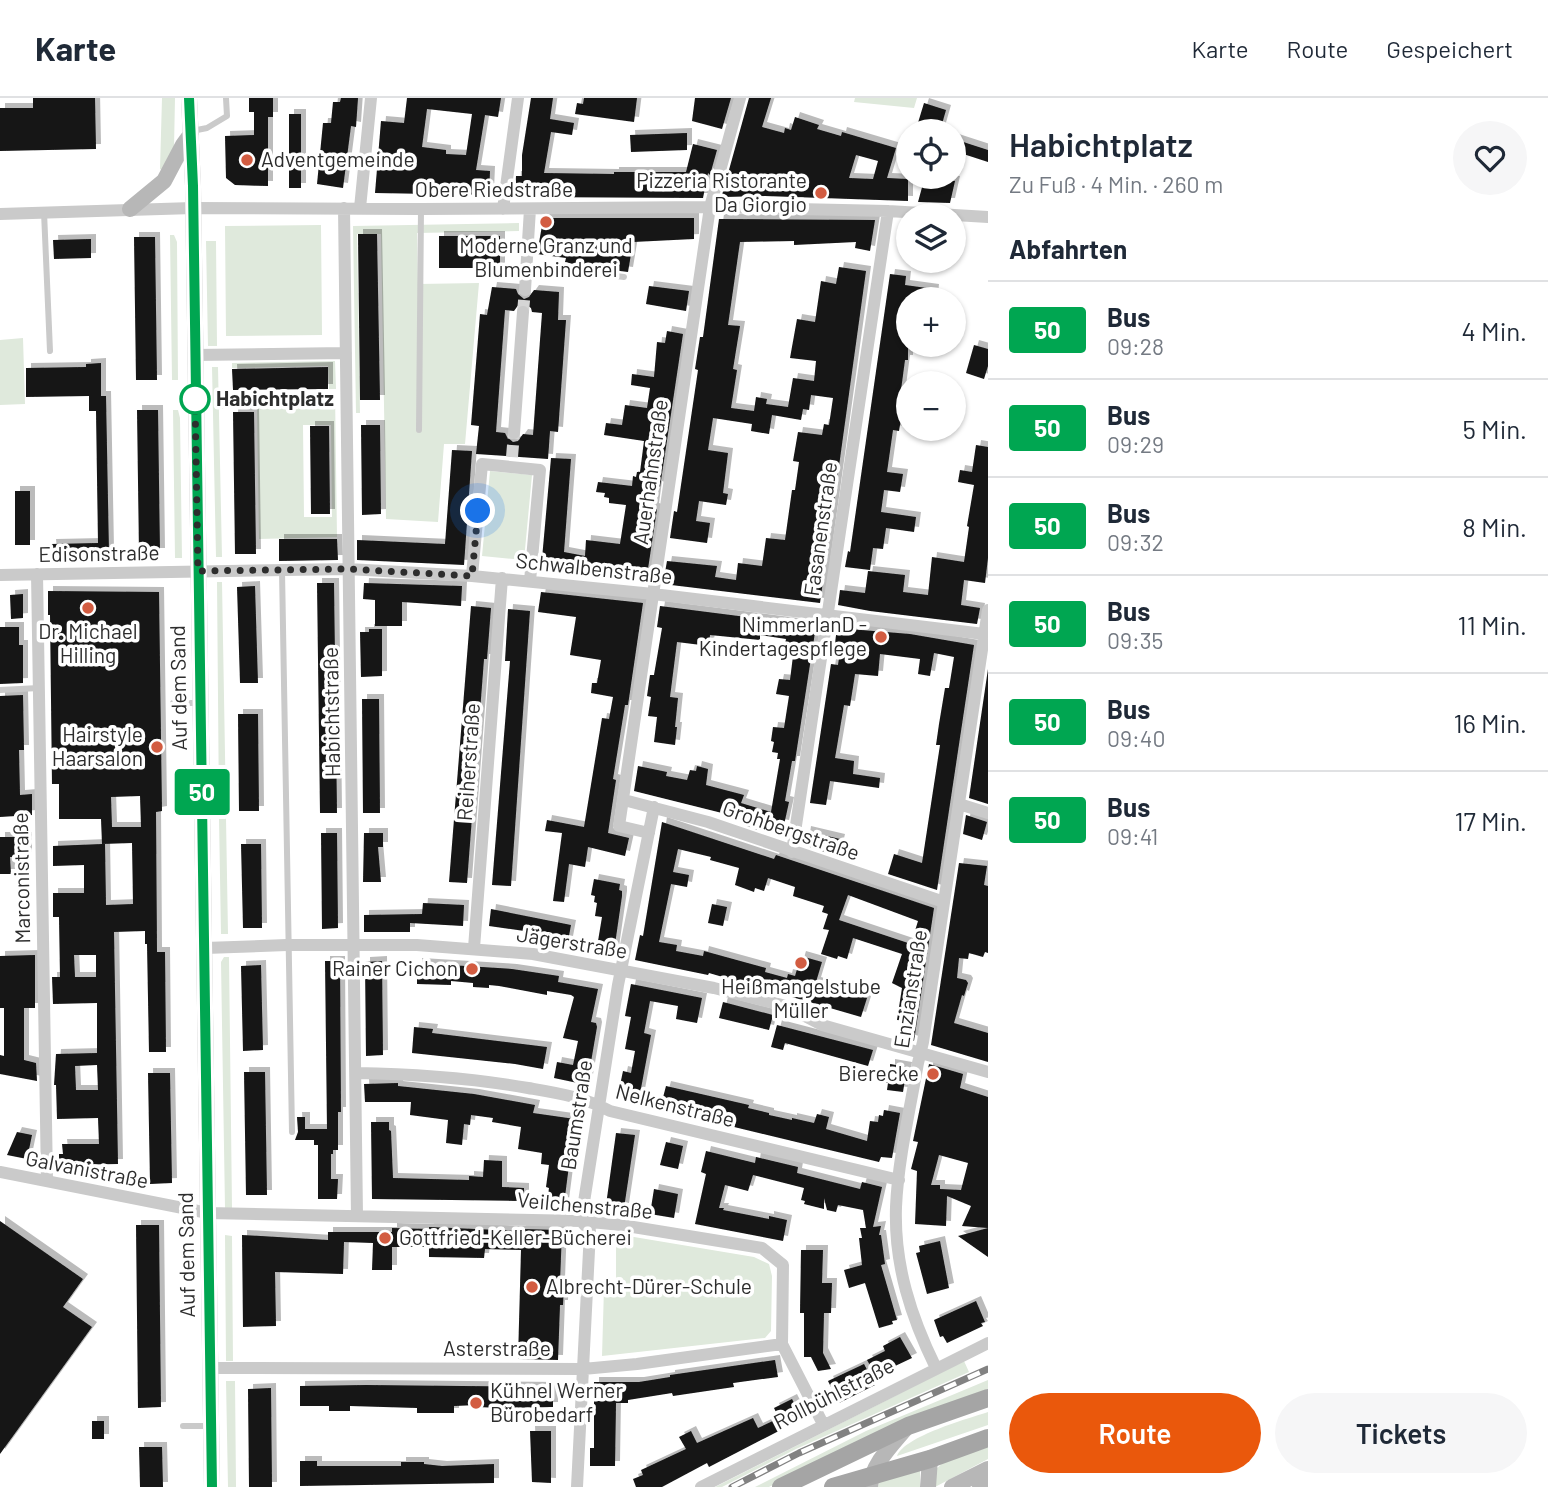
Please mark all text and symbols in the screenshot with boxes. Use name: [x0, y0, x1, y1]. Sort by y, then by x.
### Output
text: Karte: [35, 28, 116, 68]
text: Karte: [1191, 34, 1249, 63]
text: Route: [1287, 34, 1348, 63]
text: Gespeichert: [1386, 34, 1513, 63]
map controls: [896, 119, 966, 441]
button: locate: [896, 119, 966, 189]
button: heart: [1453, 121, 1527, 195]
text: Habichtplatz: [1009, 124, 1193, 164]
place label: Adventgemeinde: [261, 146, 415, 171]
marker: Adventgemeinde: [239, 152, 255, 168]
place label: Pizzeria Ristorante Da Giorgio: [636, 167, 807, 216]
text: Zu Fuß · 4 Min. · 260 m: [1009, 170, 1223, 198]
street label: Obere Riedstraße: [415, 176, 573, 201]
marker: Pizzeria Ristorante Da Giorgio: [813, 185, 829, 201]
button: layers: [896, 203, 966, 273]
marker: Moderne Granz und Blumenbinderei: [538, 214, 554, 230]
place label: Moderne Granz und Blumenbinderei: [459, 232, 633, 281]
text: Abfahrten: [1009, 233, 1127, 264]
button: +: [896, 287, 966, 357]
text: Bus: [1107, 301, 1150, 332]
text: 50: [1034, 315, 1061, 344]
text: 4 Min.: [1462, 315, 1527, 346]
text: 09:28: [1107, 332, 1164, 360]
button: −: [896, 371, 966, 441]
marker: Habichtplatz: [180, 384, 210, 414]
place label: Habichtplatz: [216, 385, 334, 410]
street label: Auerhahnstraße: [627, 398, 672, 546]
text: Bus: [1107, 399, 1150, 430]
text: 50: [1034, 413, 1061, 442]
text: 5 Min.: [1463, 413, 1527, 444]
text: 09:29: [1107, 430, 1164, 458]
street label: Fasanenstraße: [798, 460, 841, 598]
your location: [460, 493, 495, 528]
text: Bus: [1107, 497, 1150, 528]
text: 50: [1034, 511, 1061, 540]
text: 8 Min.: [1462, 511, 1527, 542]
text: 09:32: [1107, 528, 1164, 556]
street label: Edisonstraße: [38, 539, 160, 566]
street label: Schwalbenstraße: [514, 547, 674, 588]
text: Bus: [1107, 595, 1150, 626]
marker: Dr. Michael Hilling: [80, 600, 96, 616]
text: 50: [1034, 609, 1061, 638]
text: 11 Min.: [1458, 609, 1527, 640]
place label: NimmerlanD - Kindertagespflege: [699, 611, 867, 660]
place label: Dr. Michael Hilling: [38, 618, 138, 667]
street label: Auf dem Sand: [164, 625, 191, 751]
text: 09:35: [1107, 626, 1163, 654]
marker: NimmerlanD - Kindertagespflege: [873, 629, 889, 645]
street label: Habichtstraße: [317, 647, 344, 777]
text: Bus: [1107, 693, 1150, 724]
street label: Reiherstraße: [451, 702, 484, 822]
text: 50: [1034, 707, 1061, 736]
text: 16 Min.: [1453, 707, 1527, 738]
place label: Hairstyle Haarsalon: [52, 721, 143, 770]
text: 09:40: [1107, 724, 1165, 752]
marker: Hairstyle Haarsalon: [149, 739, 165, 755]
line badge: 50: [170, 769, 234, 815]
text: 50: [189, 777, 215, 806]
text: Bus: [1107, 791, 1150, 822]
street label: Grohbergstraße: [720, 794, 863, 865]
text: 50: [1034, 805, 1061, 834]
text: 17 Min.: [1454, 805, 1527, 836]
street label: Marconistraße: [7, 812, 34, 944]
text: 09:41: [1107, 822, 1158, 850]
street label: Jägerstraße: [515, 920, 629, 963]
street label: Enzianstraße: [888, 928, 931, 1050]
place label: Rainer Cichon: [332, 955, 458, 980]
marker: Heißmangelstube Müller: [793, 955, 809, 971]
marker: Rainer Cichon: [464, 961, 480, 977]
place label: Heißmangelstube Müller: [721, 973, 881, 1022]
street label: Baumstraße: [554, 1058, 597, 1172]
place label: Bierecke: [838, 1060, 919, 1085]
marker: Bierecke: [925, 1066, 941, 1082]
street label: Nelkenstraße: [613, 1078, 737, 1131]
street label: Galvanistraße: [24, 1144, 151, 1193]
street label: Veilchenstraße: [516, 1186, 654, 1223]
street label: Auf dem Sand: [172, 1192, 199, 1318]
place label: Gottfried-Keller-Bücherei: [399, 1224, 632, 1249]
marker: Gottfried-Keller-Bücherei: [377, 1230, 393, 1246]
place label: Albrecht-Dürer-Schule: [546, 1273, 752, 1298]
marker: Albrecht-Dürer-Schule: [524, 1279, 540, 1295]
street label: Asterstraße: [443, 1335, 551, 1360]
street label: Rollbühlstraße: [769, 1352, 898, 1434]
place label: Kühnel Werner Bürobedarf: [490, 1377, 623, 1426]
button: Route: [1009, 1393, 1261, 1473]
button: Tickets: [1275, 1393, 1527, 1473]
marker: Kühnel Werner Bürobedarf: [468, 1395, 484, 1411]

